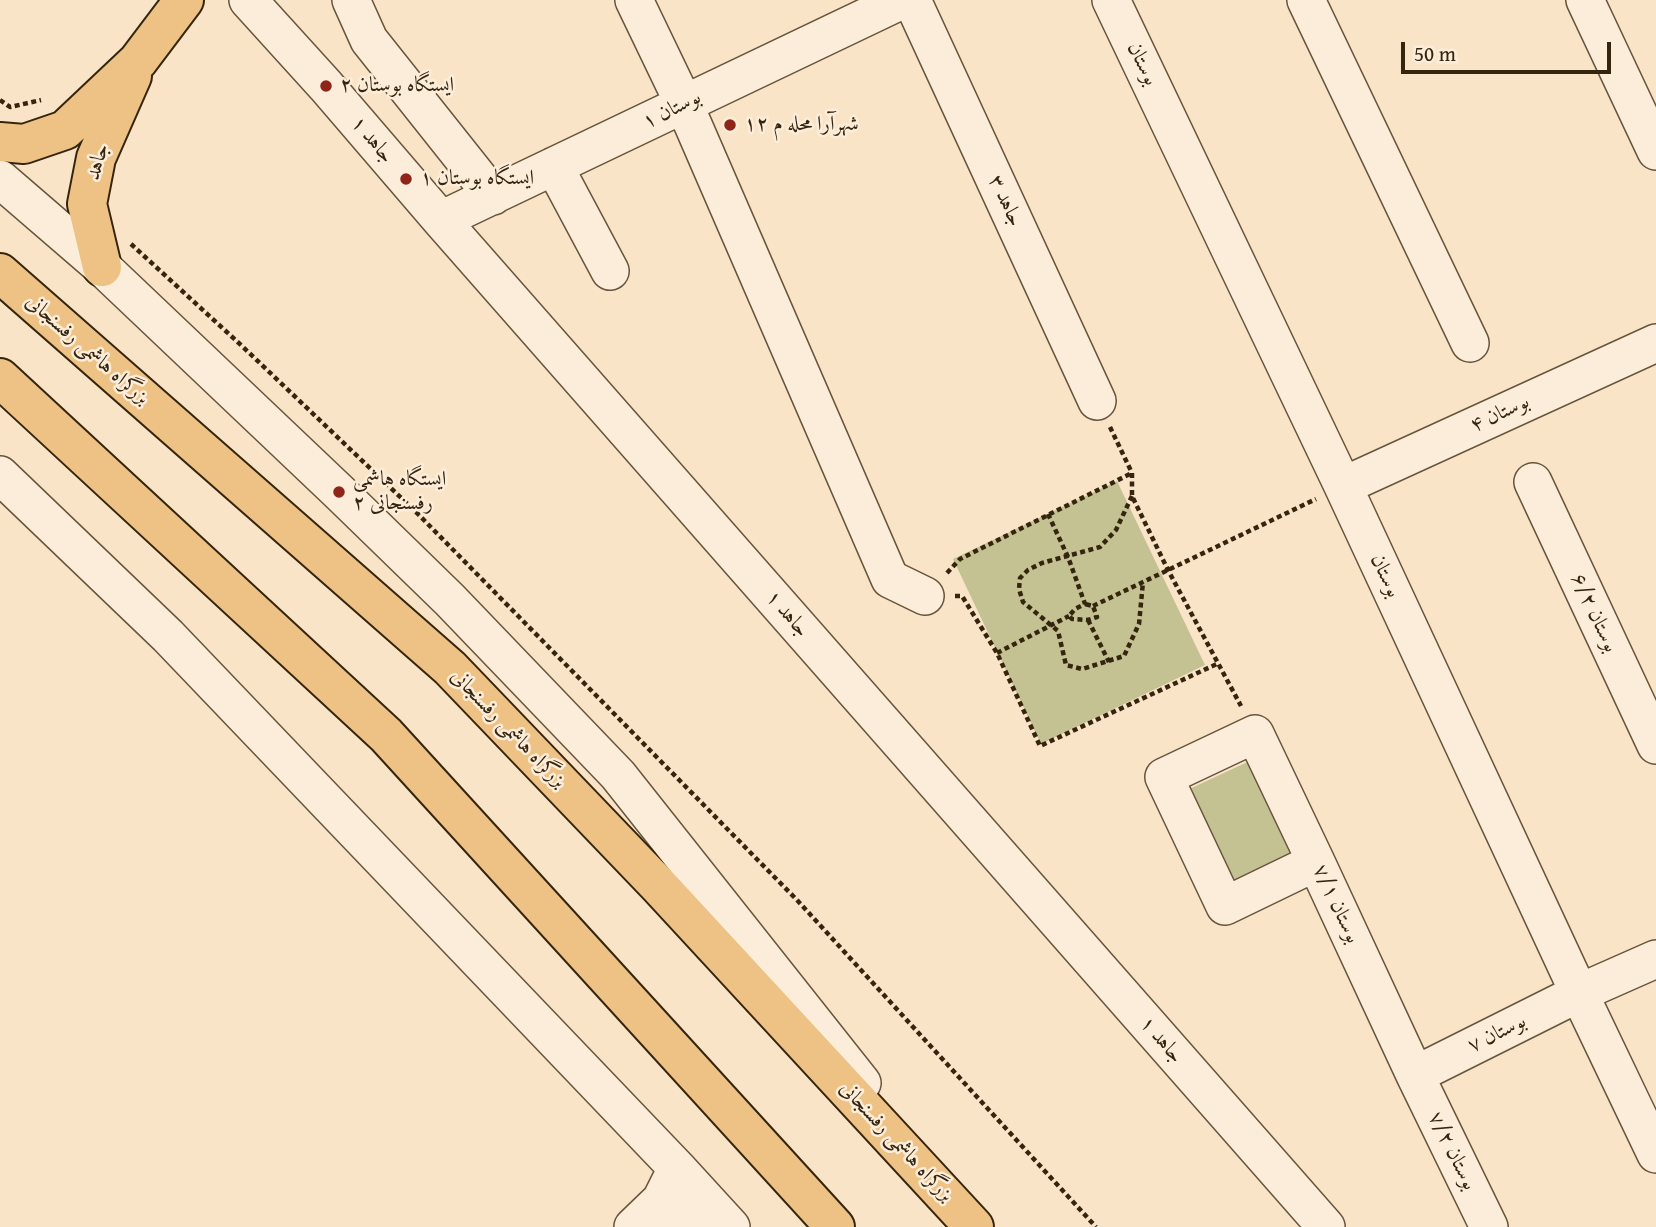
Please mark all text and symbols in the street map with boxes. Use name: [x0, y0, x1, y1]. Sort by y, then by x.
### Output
scale bar: [1404, 28, 1614, 72]
street label: بوستان: [1121, 38, 1163, 90]
text: 50 m: [1414, 38, 1456, 69]
place label: ایستگاه بوستان ۲: [340, 73, 454, 99]
marker: ایستگاه بوستان ۲: [318, 78, 334, 94]
street label: بوستان ۱: [639, 85, 705, 135]
street label: جاهد ۱: [345, 111, 399, 169]
place label: شهرآرا محله م ۱۲: [744, 112, 859, 138]
marker: شهرآرا محله م ۱۲: [722, 117, 738, 133]
street label: جاهد: [81, 141, 115, 183]
place label: ایستگاه بوستان ۱: [420, 166, 534, 192]
marker: ایستگاه بوستان ۱: [398, 171, 414, 187]
street label: جاهد ۳: [982, 171, 1028, 231]
street label: بزرگراه هاشمی رفسنجانی: [20, 289, 154, 411]
street label: بوستان ۴: [1467, 389, 1533, 439]
place label: ایستگاه هاشمی رفسنجانی ۲: [353, 467, 446, 517]
marker: ایستگاه هاشمی رفسنجانی ۲: [331, 484, 347, 500]
street label: بوستان: [1364, 550, 1406, 602]
street label: بوستان ۶/۲: [1565, 570, 1623, 656]
street label: جاهد ۱: [760, 585, 814, 643]
street label: بزرگراه هاشمی رفسنجانی: [445, 664, 571, 794]
street label: بوستان ۷/۱: [1307, 861, 1365, 947]
street label: بوستان ۷: [1464, 1009, 1530, 1059]
street label: جاهد ۱: [1134, 1011, 1188, 1069]
street label: بزرگراه هاشمی رفسنجانی: [834, 1076, 958, 1208]
street label: بوستان ۷/۲: [1422, 1108, 1482, 1194]

